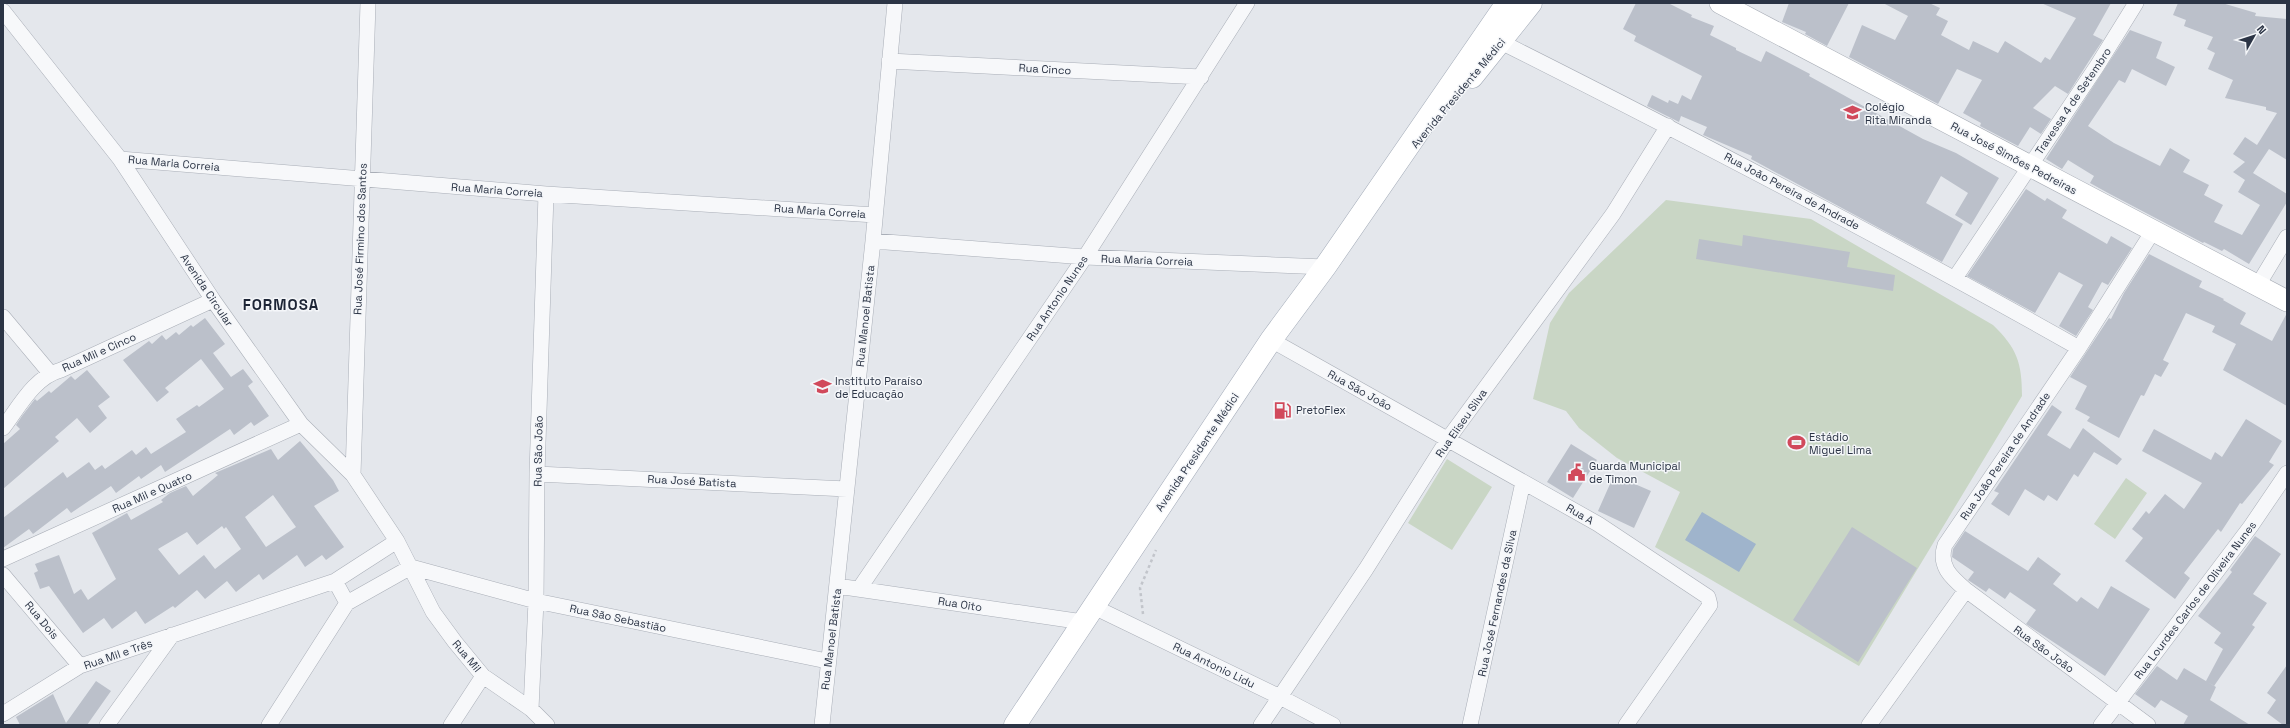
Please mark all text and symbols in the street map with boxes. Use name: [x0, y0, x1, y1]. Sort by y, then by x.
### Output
north arrow: [2234, 16, 2274, 56]
text: N: [2254, 22, 2270, 37]
street label: Avenida Presidente Médici: [1408, 35, 1508, 151]
street label: Travessa 4 de Setembro: [2032, 45, 2114, 157]
street label: Rua Cinco: [1018, 61, 1072, 77]
place label: Colégio Rita Miranda: [1865, 100, 1932, 127]
school or university icon: Colégio Rita Miranda: [1842, 103, 1862, 123]
street label: Rua José Simões Pedreiras: [1948, 119, 2080, 197]
street label: Rua João Pereira de Andrade: [1722, 149, 1862, 233]
street label: Rua Maria Correia: [127, 152, 221, 174]
street label: Rua José Firmino dos Santos: [350, 163, 370, 315]
street label: Rua Maria Correia: [451, 180, 544, 200]
street label: Rua Maria Correia: [774, 201, 867, 221]
street label: Avenida Circular: [177, 251, 237, 329]
street label: Rua Maria Correia: [1101, 251, 1194, 269]
street label: Rua Antonio Nunes: [1023, 252, 1091, 343]
street label: Rua Manoel Batista: [853, 264, 877, 368]
district label: FORMOSA: [243, 295, 319, 314]
street label: Rua Mil e Cinco: [60, 329, 138, 375]
street label: Rua São João: [1325, 367, 1395, 414]
place label: Instituto Paraíso de Educação: [835, 374, 923, 401]
school or university icon: Instituto Paraíso de Educação: [812, 377, 832, 397]
street label: Rua Eliseu Silva: [1432, 385, 1490, 460]
street label: Rua João Pereira de Andrade: [1957, 389, 2053, 523]
street label: Avenida Presidente Médici: [1152, 390, 1242, 514]
fuel station icon: PretoFlex: [1273, 400, 1293, 420]
place label: PretoFlex: [1296, 403, 1346, 417]
street label: Rua São João: [530, 415, 546, 487]
place label: Estádio Miguel Lima: [1809, 430, 1872, 457]
sports icon: Estádio Miguel Lima: [1786, 433, 1806, 453]
place label: Guarda Municipal de Timon: [1589, 459, 1681, 486]
public building icon: Guarda Municipal de Timon: [1566, 462, 1586, 482]
street label: Rua Mil e Quatro: [110, 468, 194, 516]
street label: Rua José Batista: [647, 472, 737, 490]
street label: Rua A: [1564, 501, 1596, 527]
street label: Rua Lourdes Carlos de Oliveira Nunes: [2131, 518, 2259, 682]
street label: Rua José Fernandes da Silva: [1475, 528, 1520, 678]
street label: Rua Manoel Batista: [818, 587, 844, 691]
street label: Rua Oito: [937, 594, 983, 614]
street label: Rua Dois: [22, 598, 62, 642]
street label: Rua São Sebastião: [568, 601, 668, 635]
street label: Rua São João: [2011, 622, 2077, 676]
street label: Rua Mil e Três: [82, 636, 154, 672]
street label: Rua Mil: [450, 637, 484, 675]
street label: Rua Antonio Lidu: [1171, 639, 1257, 691]

